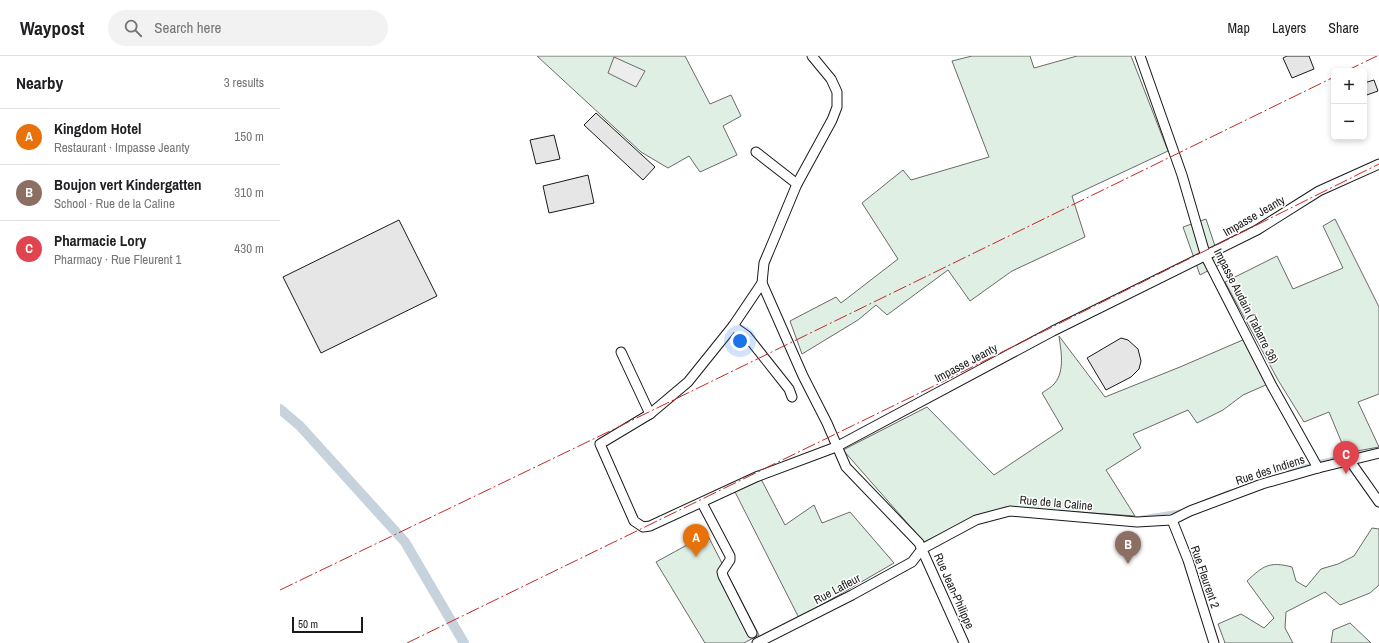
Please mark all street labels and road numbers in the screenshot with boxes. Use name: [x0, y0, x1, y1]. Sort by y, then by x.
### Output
street label: Impasse Jeanty: [1220, 192, 1288, 240]
street label: Impasse Audain (Tabarre 38): [1210, 246, 1282, 366]
street label: Impasse Jeanty: [932, 340, 1000, 386]
street label: Rue des Indiens: [1233, 451, 1307, 489]
street label: Rue de la Caline: [1019, 492, 1093, 514]
street label: Rue Fleurent 2: [1187, 544, 1223, 610]
street label: Rue Jean-Philippe: [930, 551, 978, 631]
street label: Rue Lafleur: [811, 570, 864, 608]

